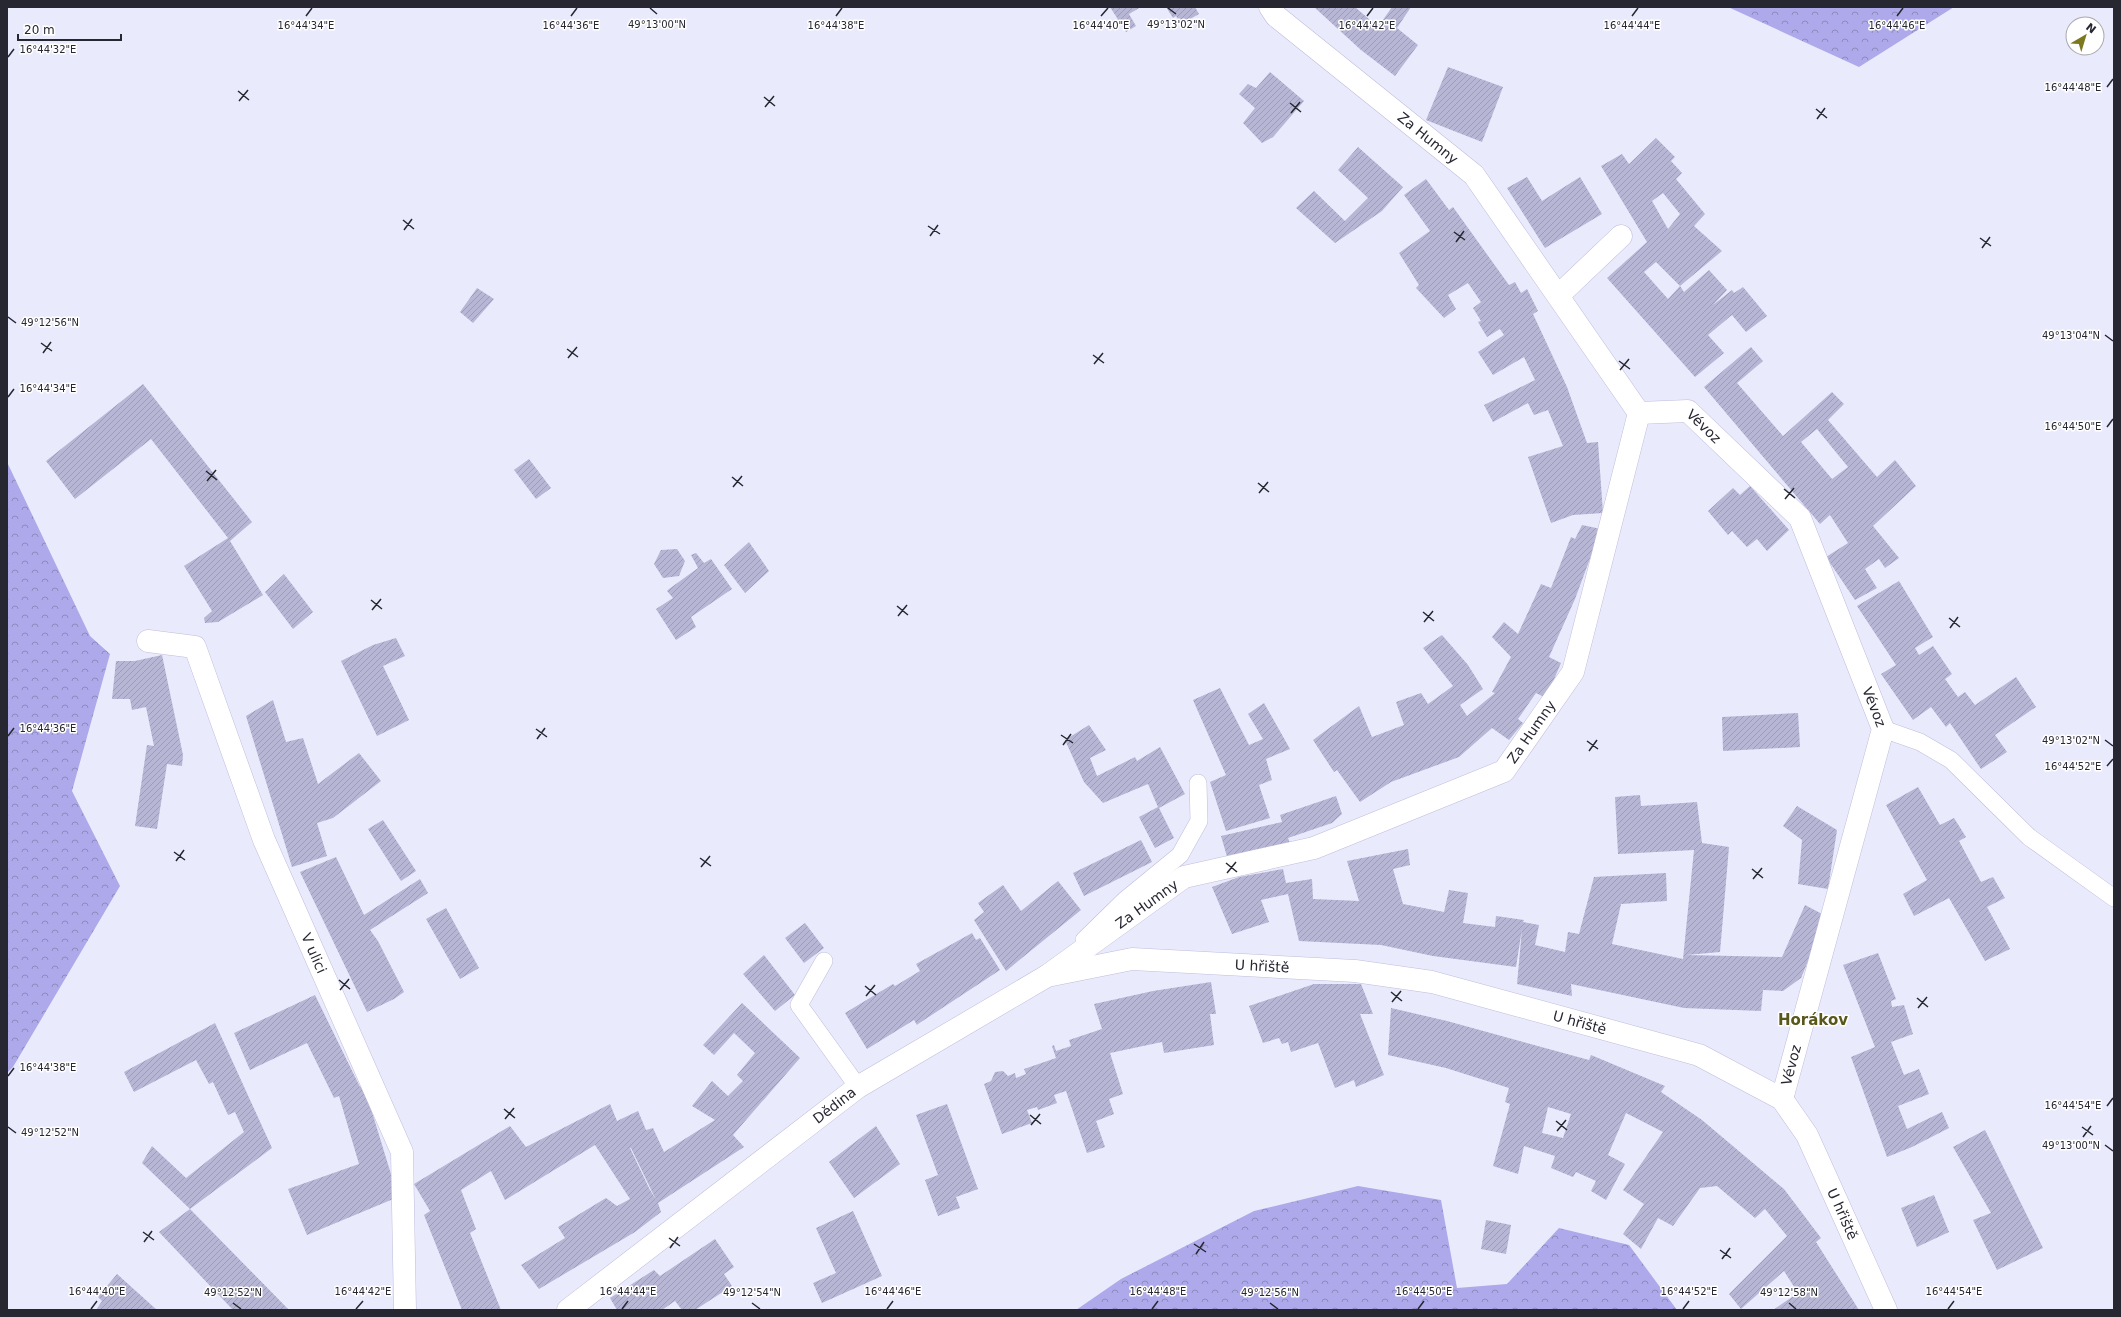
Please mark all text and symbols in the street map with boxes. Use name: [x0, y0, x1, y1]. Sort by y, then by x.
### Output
scale bar: [18, 16, 121, 42]
north arrow: [2065, 16, 2105, 56]
text: 49°13'00"N: [628, 19, 686, 30]
text: 49°13'02"N: [1147, 19, 1205, 30]
text: 16°44'34"E: [278, 20, 334, 31]
text: 16°44'36"E: [543, 20, 599, 31]
text: 16°44'38"E: [808, 20, 864, 31]
text: 16°44'40"E: [1073, 20, 1129, 31]
text: 16°44'42"E: [1339, 20, 1395, 31]
text: 16°44'44"E: [1604, 20, 1660, 31]
text: 16°44'46"E: [1869, 20, 1925, 31]
text: N: [2083, 21, 2098, 36]
text: 20 m: [24, 23, 55, 37]
text: 16°44'32"E: [20, 44, 76, 55]
text: 16°44'48"E: [2045, 82, 2101, 93]
street label: Za Humny: [1395, 109, 1461, 167]
text: 49°12'56"N: [21, 317, 79, 328]
text: 49°13'04"N: [2042, 330, 2100, 341]
text: 16°44'34"E: [20, 383, 76, 394]
street label: Vévoz: [1683, 406, 1724, 446]
text: 16°44'50"E: [2045, 421, 2101, 432]
street label: Vévoz: [1859, 685, 1889, 729]
street label: Za Humny: [1504, 697, 1559, 766]
text: 16°44'36"E: [20, 723, 76, 734]
text: 49°13'02"N: [2042, 735, 2100, 746]
text: 16°44'52"E: [2045, 761, 2101, 772]
street label: Za Humny: [1112, 876, 1181, 932]
street label: V ulici: [298, 931, 330, 976]
street label: U hřiště: [1234, 957, 1290, 975]
street label: U hřiště: [1551, 1007, 1608, 1037]
district label: Horákov: [1778, 1011, 1848, 1029]
street label: Vévoz: [1778, 1043, 1804, 1087]
text: 16°44'38"E: [20, 1062, 76, 1073]
street label: Dědina: [810, 1084, 859, 1127]
text: 16°44'54"E: [2045, 1100, 2101, 1111]
text: 49°12'52"N: [21, 1127, 79, 1138]
text: 49°13'00"N: [2042, 1140, 2100, 1151]
street label: U hřiště: [1824, 1186, 1861, 1242]
text: 16°44'40"E: [69, 1286, 125, 1297]
text: 16°44'42"E: [335, 1286, 391, 1297]
text: 16°44'44"E: [600, 1286, 656, 1297]
text: 16°44'46"E: [865, 1286, 921, 1297]
text: 16°44'48"E: [1130, 1286, 1186, 1297]
text: 16°44'50"E: [1396, 1286, 1452, 1297]
text: 16°44'52"E: [1661, 1286, 1717, 1297]
text: 16°44'54"E: [1926, 1286, 1982, 1297]
text: 49°12'52"N: [204, 1287, 262, 1298]
text: 49°12'54"N: [723, 1287, 781, 1298]
text: 49°12'56"N: [1241, 1287, 1299, 1298]
text: 49°12'58"N: [1760, 1287, 1818, 1298]

